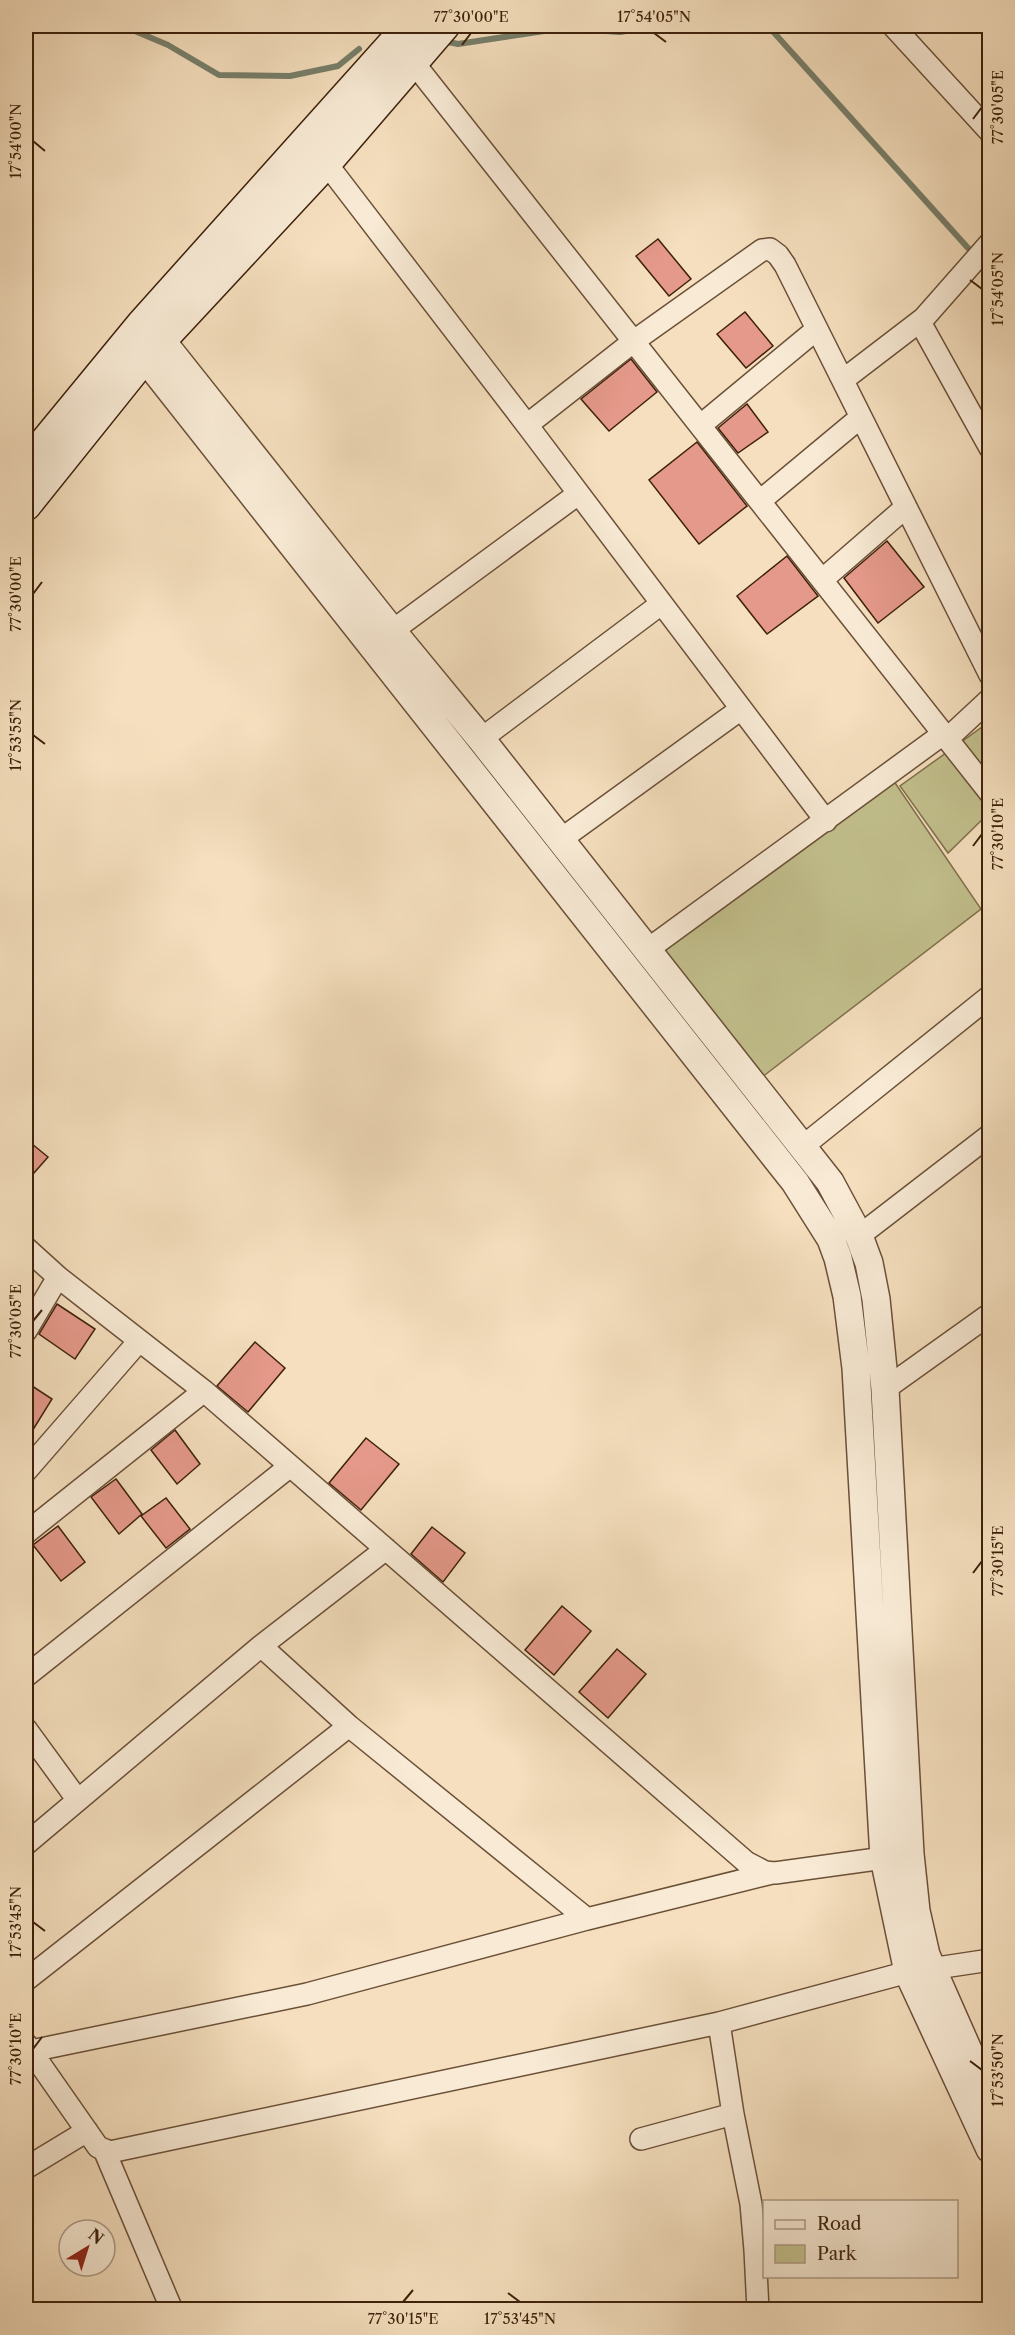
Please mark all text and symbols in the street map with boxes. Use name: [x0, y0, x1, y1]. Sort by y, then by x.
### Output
text: 77°30'00"E: [433, 7, 509, 26]
text: 17°54'05"N: [617, 7, 691, 26]
text: 77°30'05"E: [988, 70, 1007, 144]
text: 17°54'00"N: [6, 103, 25, 179]
text: 17°54'05"N: [988, 252, 1007, 326]
text: 77°30'00"E: [6, 556, 25, 632]
text: 17°53'55"N: [6, 699, 25, 771]
text: 77°30'10"E: [988, 798, 1007, 870]
text: 77°30'05"E: [6, 1284, 25, 1358]
text: 77°30'15"E: [988, 1525, 1007, 1597]
text: 17°53'45"N: [6, 1886, 25, 1958]
text: 77°30'10"E: [6, 2013, 25, 2085]
text: 17°53'50"N: [988, 2033, 1007, 2107]
legend: [763, 2200, 958, 2278]
text: Road: [817, 2213, 862, 2235]
north arrow: [57, 2218, 117, 2278]
text: N: [85, 2224, 108, 2248]
text: Park: [817, 2243, 858, 2265]
text: 77°30'15"E: [367, 2309, 439, 2328]
text: 17°53'45"N: [484, 2309, 556, 2328]

